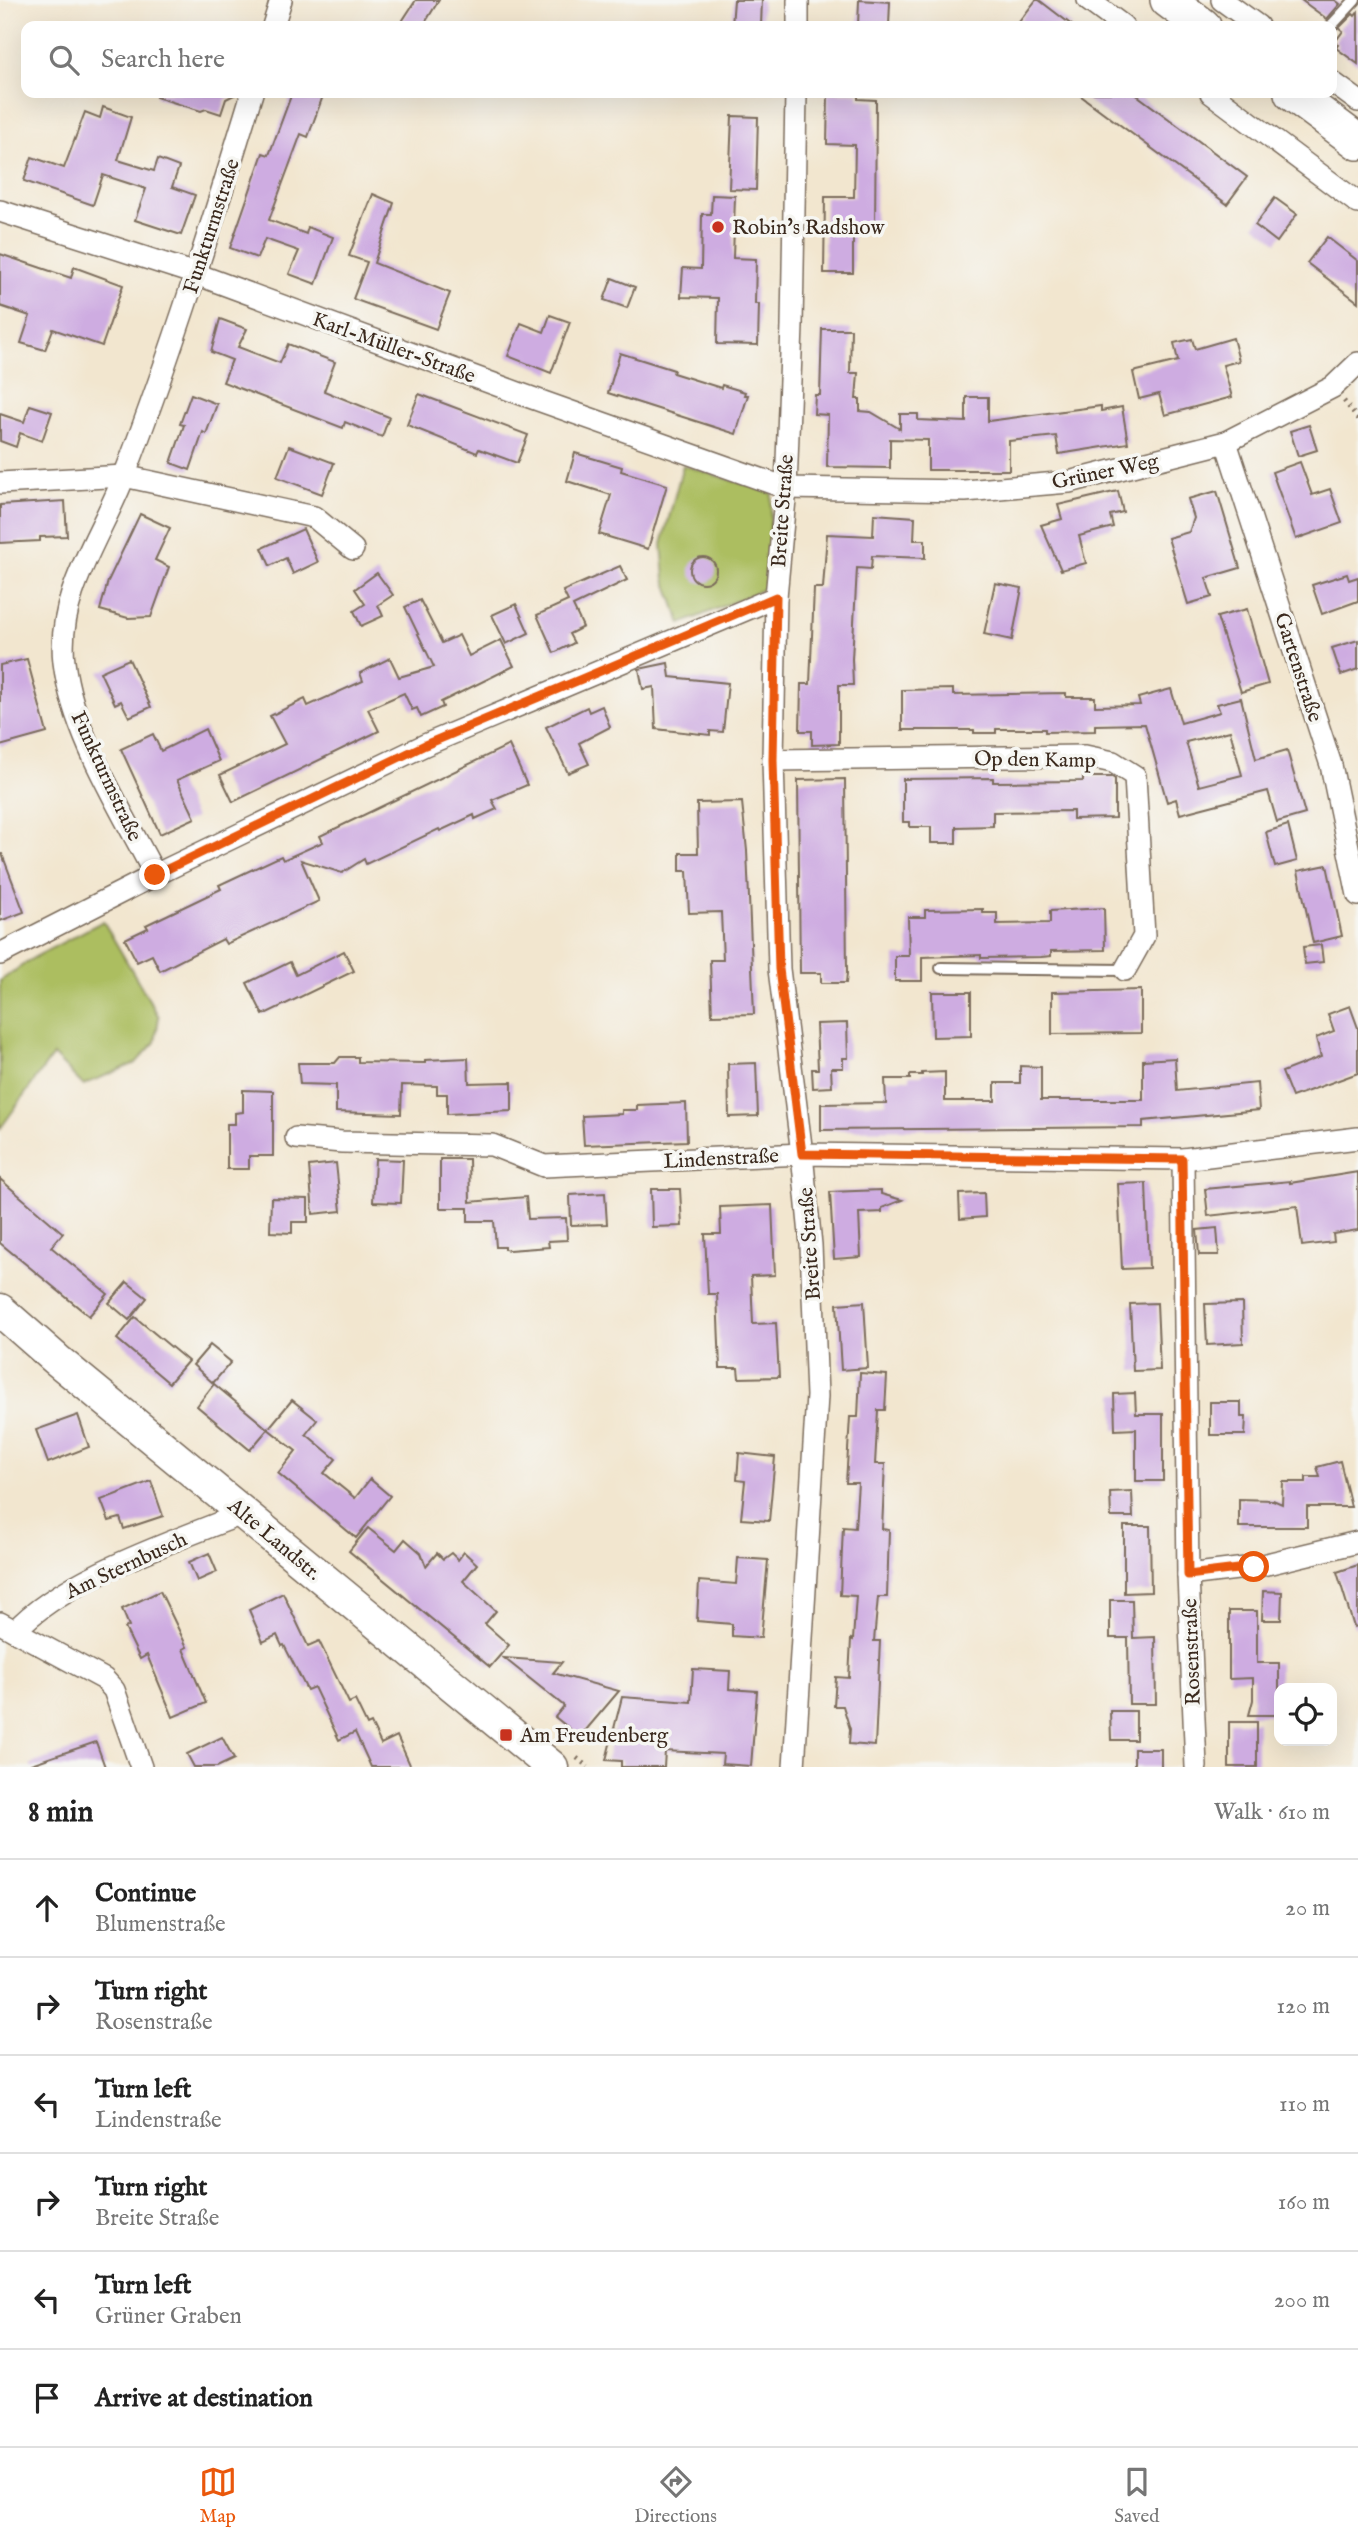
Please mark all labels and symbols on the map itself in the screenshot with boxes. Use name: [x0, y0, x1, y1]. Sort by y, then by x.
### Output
street label: Funkturmstraße: [178, 155, 247, 297]
place label: Robin's Radshow: [732, 215, 885, 242]
marker: Robin's Radshow: [710, 219, 726, 235]
street label: Karl-Müller-Straße: [308, 306, 479, 391]
street label: Grüner Weg: [1049, 448, 1162, 497]
street label: Breite Straße: [766, 453, 801, 569]
street label: Gartenstraße: [1267, 609, 1328, 726]
street label: Funkturmstraße: [64, 707, 148, 846]
street label: Op den Kamp: [974, 746, 1096, 775]
route end: [139, 859, 170, 890]
street label: Lindenstraße: [663, 1143, 780, 1176]
street label: Breite Straße: [793, 1186, 828, 1301]
street label: Alte Landstr.: [221, 1492, 327, 1587]
street label: Am Sternbusch: [61, 1526, 192, 1607]
route start: [1238, 1551, 1269, 1582]
street label: Rosenstraße: [1177, 1598, 1208, 1706]
place label: Am Freudenberg: [519, 1723, 669, 1750]
marker: Am Freudenberg: [498, 1727, 514, 1743]

